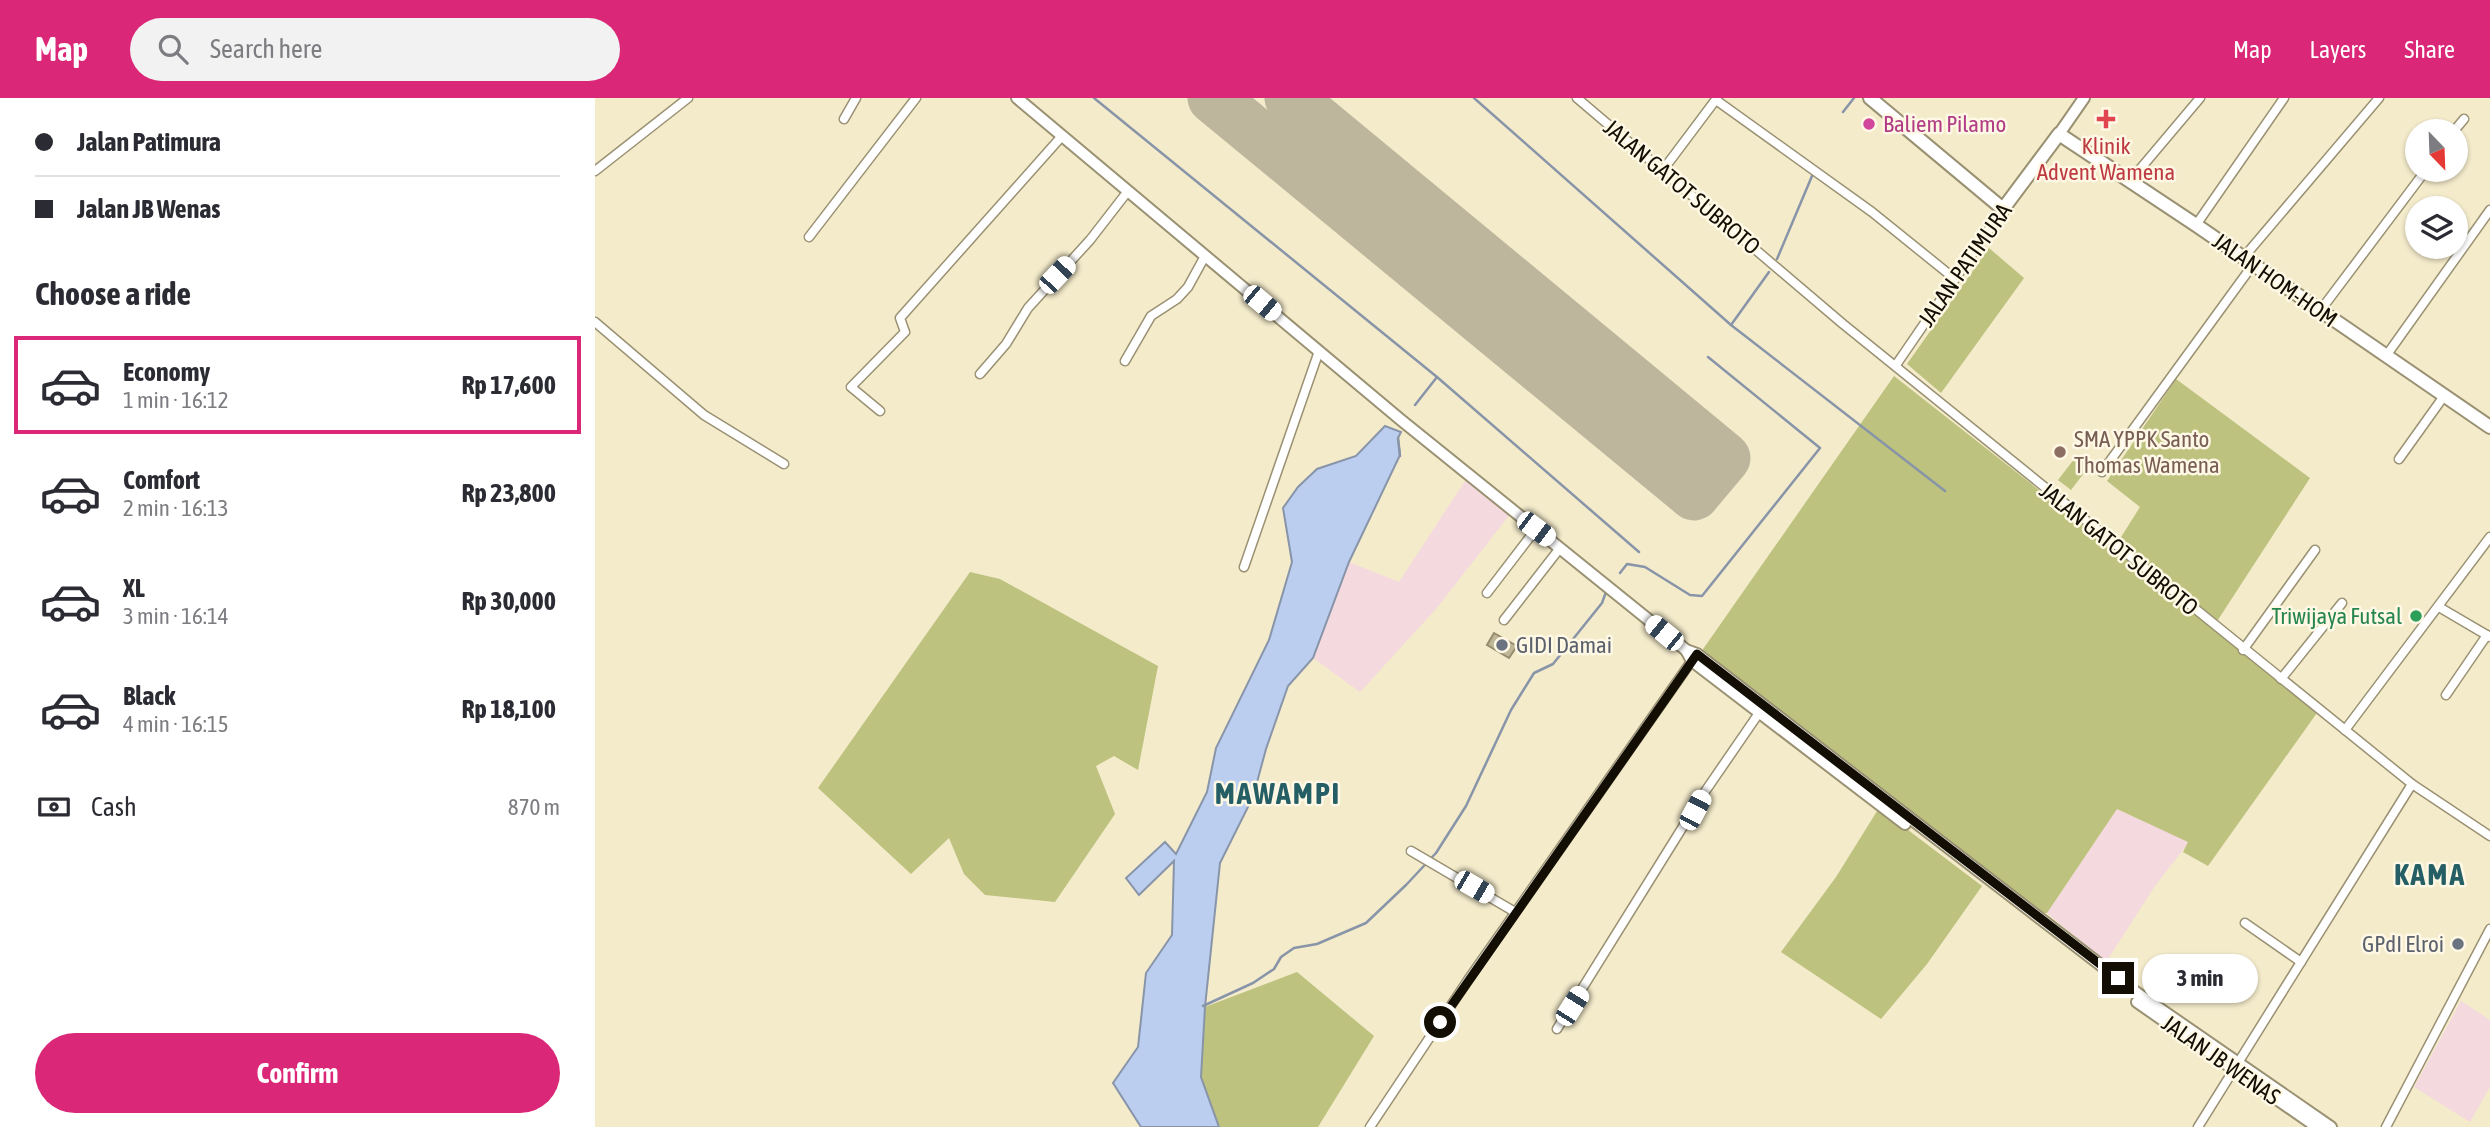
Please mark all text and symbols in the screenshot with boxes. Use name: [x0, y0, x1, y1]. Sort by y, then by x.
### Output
search box: [130, 18, 620, 81]
text: Map: [35, 30, 88, 68]
icon: search: [154, 30, 192, 68]
text: Search here: [210, 34, 322, 64]
text: Map: [2233, 36, 2272, 63]
text: Layers: [2310, 36, 2366, 63]
text: Share: [2404, 36, 2455, 63]
marker: Klinik Advent Wamena: [2096, 109, 2116, 129]
place label: Baliem Pilamo: [1883, 111, 2006, 137]
street label: JALAN GATOT SUBROTO: [1599, 114, 1765, 260]
marker: Baliem Pilamo: [1861, 116, 1877, 132]
north arrow: [2405, 119, 2467, 182]
map controls: [2405, 119, 2468, 259]
text: Jalan Patimura: [77, 127, 221, 157]
place label: Klinik Advent Wamena: [2037, 133, 2175, 185]
text: Jalan JB Wenas: [77, 194, 221, 224]
button: layers: [2405, 196, 2468, 259]
street label: JALAN PATIMURA: [1913, 198, 2017, 331]
street label: JALAN HOM-HOM: [2208, 228, 2342, 332]
car: [1035, 252, 1080, 298]
text: Choose a ride: [35, 275, 191, 312]
car: [1240, 281, 1285, 325]
icon: car: [39, 354, 102, 417]
text: Economy: [123, 357, 210, 387]
text: Rp 17,600: [461, 370, 556, 400]
text: 1 min · 16:12: [123, 387, 229, 413]
place label: SMA YPPK Santo Thomas Wamena: [2074, 426, 2220, 478]
marker: SMA YPPK Santo Thomas Wamena: [2052, 444, 2068, 460]
icon: car: [39, 462, 102, 525]
text: Comfort: [123, 465, 200, 495]
street label: JALAN GATOT SUBROTO: [2035, 477, 2203, 621]
text: Rp 23,800: [461, 478, 556, 508]
text: 2 min · 16:13: [123, 495, 229, 521]
car: [1513, 508, 1560, 550]
icon: car: [39, 570, 102, 633]
text: XL: [123, 573, 145, 603]
text: Rp 30,000: [461, 586, 556, 616]
text: 3 min · 16:14: [123, 603, 229, 629]
place label: Triwijaya Futsal: [2271, 603, 2402, 629]
marker: Triwijaya Futsal: [2408, 608, 2424, 624]
car: [1642, 612, 1687, 654]
place label: GIDI Damai: [1516, 632, 1612, 658]
marker: GIDI Damai: [1494, 637, 1510, 653]
icon: car: [39, 678, 102, 741]
text: Black: [123, 681, 175, 711]
text: Rp 18,100: [461, 694, 556, 724]
text: 4 min · 16:15: [123, 711, 229, 737]
district label: MAWAMPI: [1215, 776, 1341, 810]
car: [1676, 787, 1715, 833]
icon: cash: [35, 788, 73, 826]
text: Cash: [91, 792, 137, 822]
text: 870 m: [508, 794, 560, 820]
district label: KAMA: [2394, 857, 2466, 891]
car: [1451, 867, 1498, 907]
place label: GPdI Elroi: [2362, 931, 2444, 957]
marker: GPdI Elroi: [2450, 936, 2466, 952]
callout: 3 min: [2143, 954, 2258, 1002]
route end: [2102, 962, 2134, 994]
text: 3 min: [2177, 965, 2223, 991]
car: [1552, 983, 1593, 1029]
route start: [1424, 1006, 1456, 1038]
street label: JALAN JB WENAS: [2157, 1010, 2285, 1110]
button: Confirm: [35, 1033, 560, 1113]

